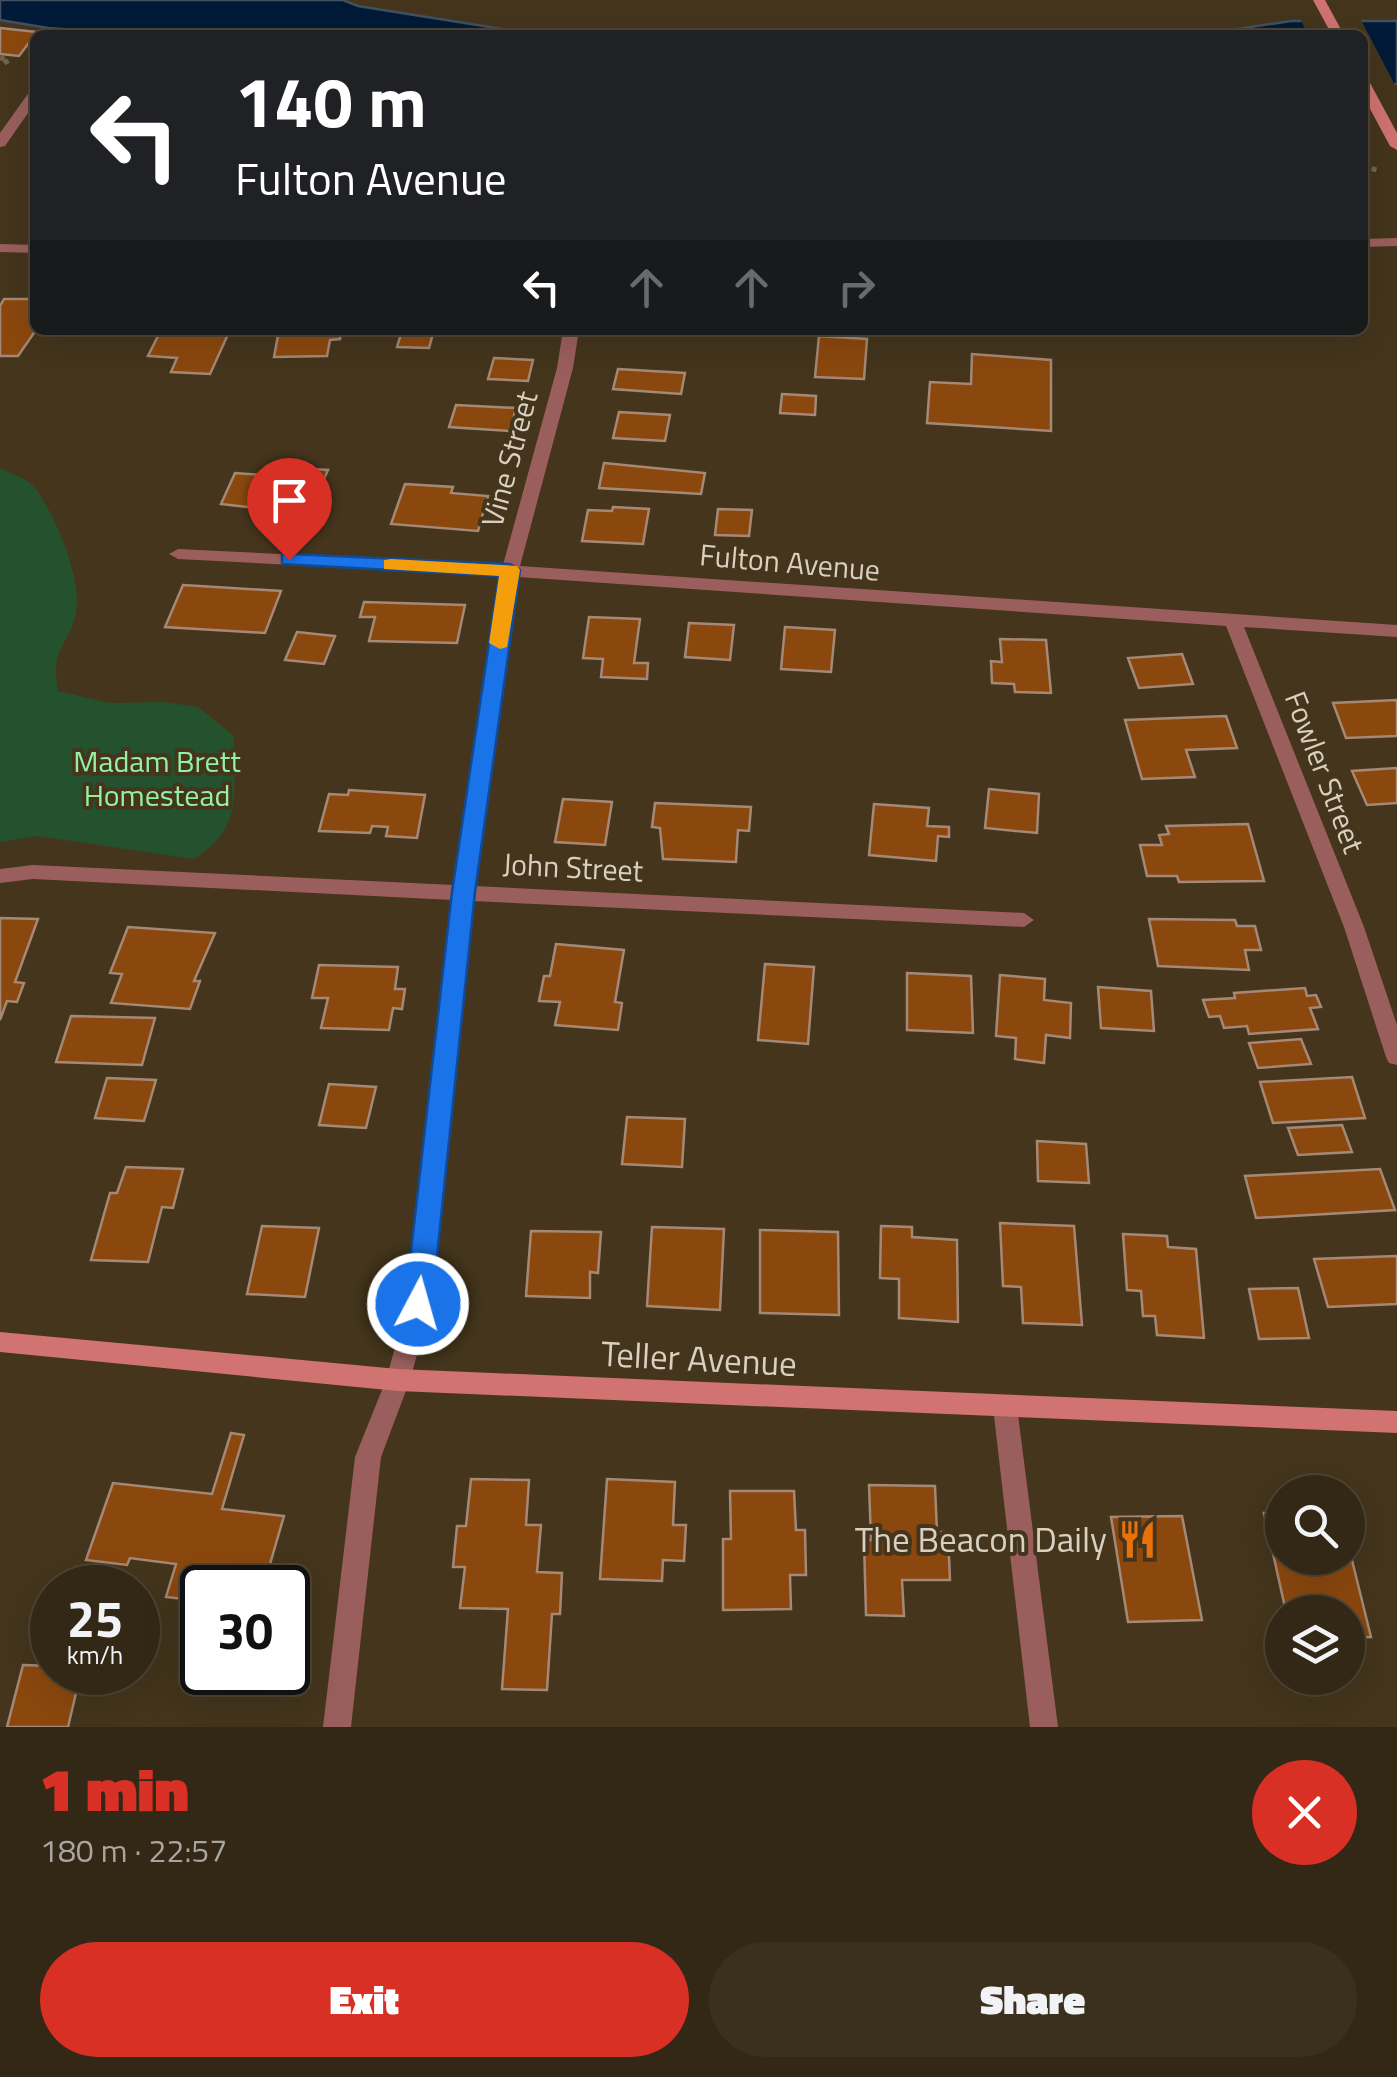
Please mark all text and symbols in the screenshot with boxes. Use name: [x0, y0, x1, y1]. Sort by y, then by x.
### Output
text: 140 m: [235, 48, 427, 154]
icon: left: [70, 70, 200, 200]
text: Fulton Avenue: [235, 144, 507, 212]
icon: left: [514, 260, 569, 315]
icon: ahead: [619, 260, 674, 315]
icon: ahead: [724, 260, 779, 315]
icon: right: [829, 260, 884, 315]
street label: Vine Street: [469, 385, 549, 532]
pin: [247, 458, 332, 561]
icon: arrive: [262, 473, 317, 528]
street label: Fulton Avenue: [698, 531, 882, 593]
street label: Fowler Street: [1273, 684, 1377, 860]
park label: Madam Brett Homestead: [73, 738, 241, 818]
street label: John Street: [502, 840, 645, 894]
position arrow: [366, 1252, 470, 1356]
street label: Teller Avenue: [600, 1326, 798, 1390]
map controls: [1265, 1475, 1365, 1695]
button: search: [1265, 1475, 1365, 1575]
place label: The Beacon Daily: [855, 1512, 1107, 1566]
restaurant icon: The Beacon Daily: [1116, 1518, 1158, 1560]
speed limit sign: 30: [180, 1565, 310, 1695]
text: 25: [67, 1580, 123, 1656]
button: layers: [1265, 1595, 1365, 1695]
text: km/h: [67, 1636, 123, 1674]
text: 1 min: [40, 1743, 189, 1834]
button: close: [1252, 1760, 1357, 1865]
text: 180 m · 22:57: [40, 1826, 227, 1874]
button: Exit: [40, 1942, 689, 2057]
button: Share: [709, 1942, 1357, 2057]

